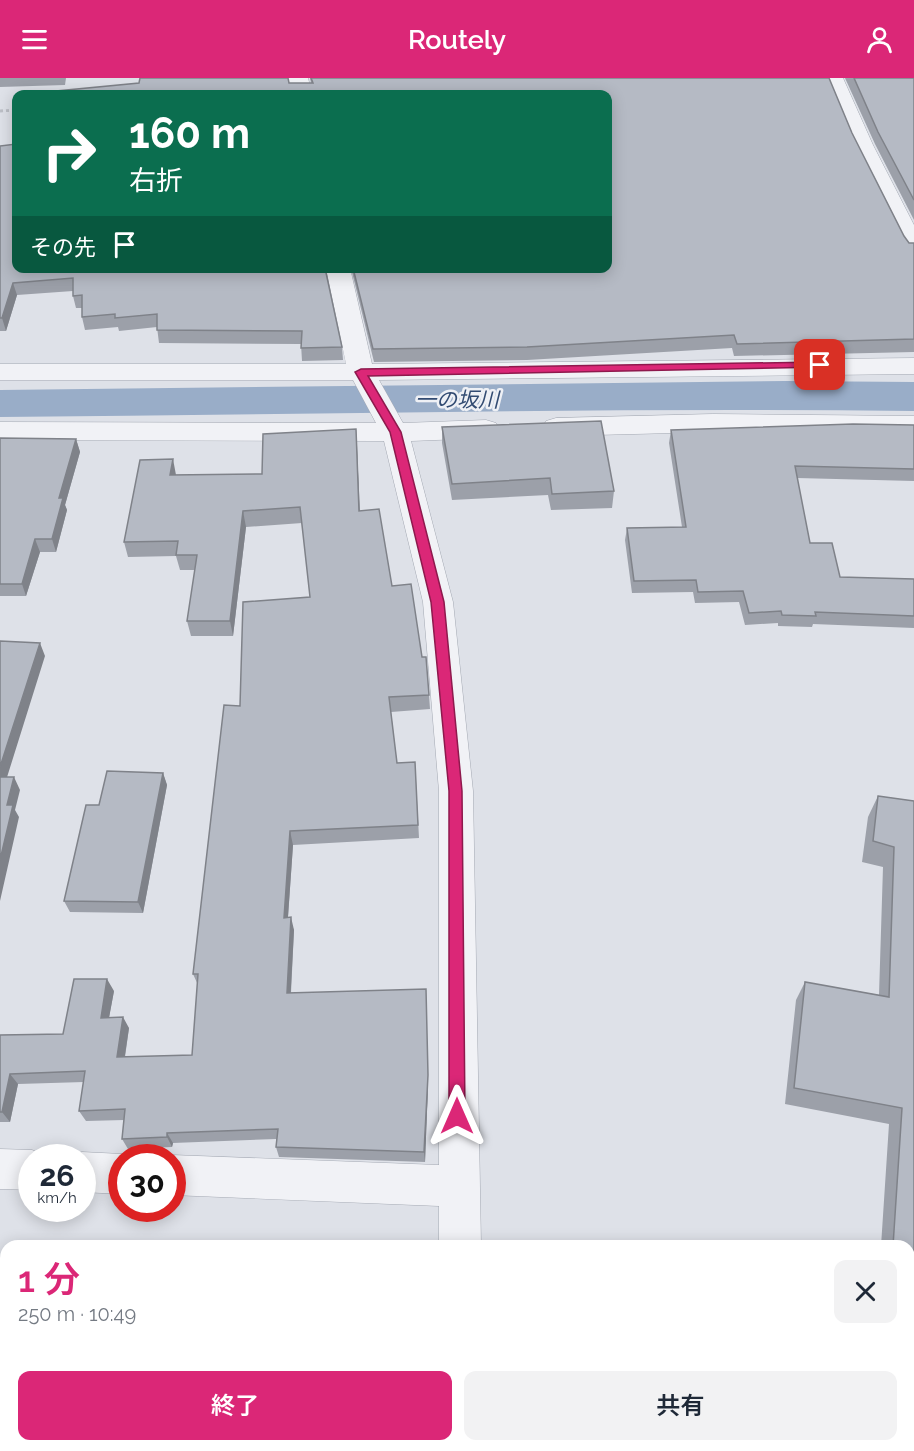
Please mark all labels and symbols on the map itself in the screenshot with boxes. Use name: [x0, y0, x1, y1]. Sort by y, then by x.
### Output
pin: [794, 339, 845, 390]
water label: 一の坂川: [415, 387, 501, 412]
position arrow: [425, 1084, 489, 1148]
speed limit sign: 30: [108, 1144, 186, 1222]

